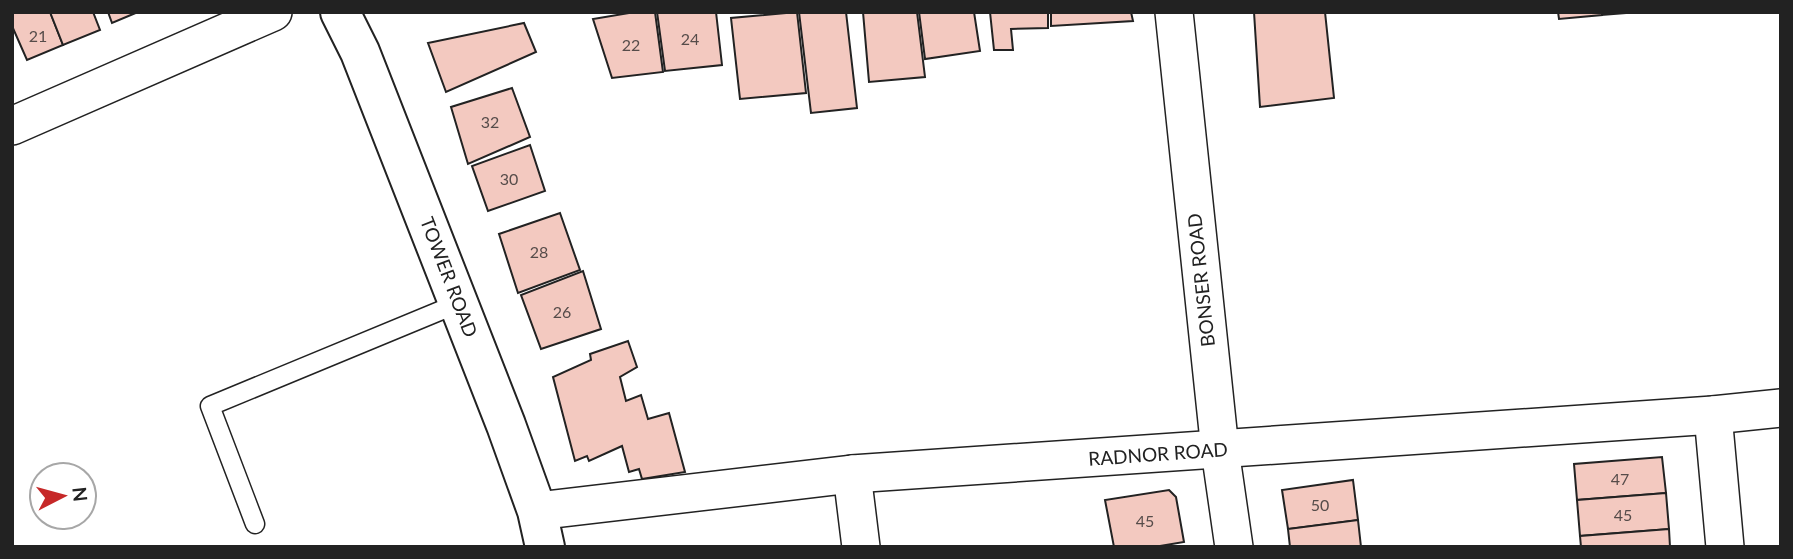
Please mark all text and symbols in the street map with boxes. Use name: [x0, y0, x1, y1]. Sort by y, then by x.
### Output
house number: 21: [29, 26, 47, 45]
house number: 24: [681, 29, 699, 48]
house number: 22: [622, 35, 640, 54]
house number: 32: [481, 112, 499, 131]
house number: 30: [500, 169, 518, 188]
street label: BONSER ROAD: [1182, 212, 1219, 348]
street label: TOWER ROAD: [416, 213, 483, 340]
house number: 28: [530, 242, 548, 261]
house number: 26: [553, 302, 571, 321]
street label: RADNOR ROAD: [1088, 437, 1228, 470]
north arrow: [28, 461, 98, 531]
house number: 47: [1611, 469, 1629, 488]
text: N: [68, 486, 93, 503]
house number: 50: [1311, 495, 1329, 514]
house number: 45: [1614, 505, 1632, 524]
house number: 45: [1136, 511, 1154, 530]

